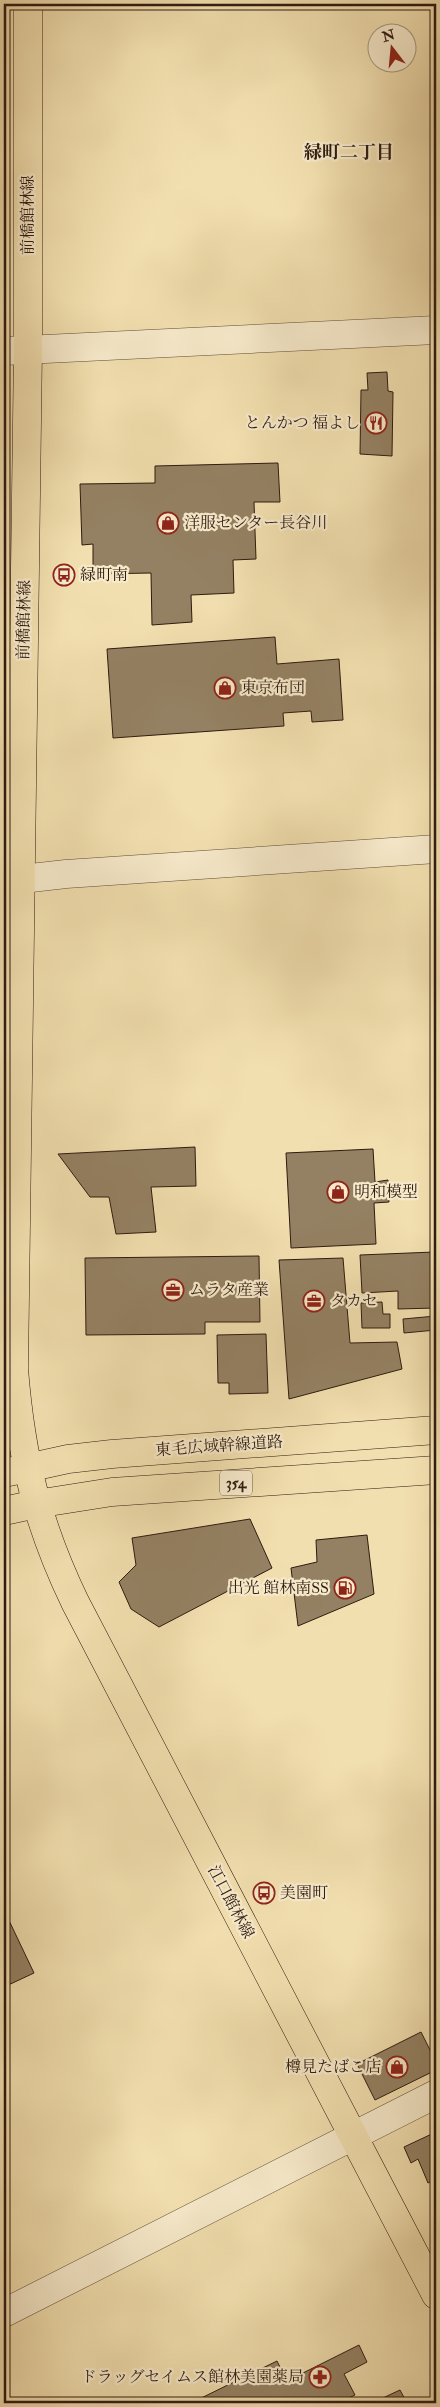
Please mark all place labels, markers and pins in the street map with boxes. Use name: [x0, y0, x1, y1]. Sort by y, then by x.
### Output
restaurant icon: とんかつ 福よし: [364, 411, 388, 435]
place label: とんかつ 福よし: [245, 413, 360, 433]
shop icon: 洋服センター長谷川: [156, 511, 180, 535]
place label: 洋服センター長谷川: [184, 513, 327, 533]
bus stop icon: 緑町南: [52, 563, 76, 587]
place label: 緑町南: [80, 565, 128, 585]
shop icon: 東京布団: [213, 676, 237, 700]
place label: 東京布団: [241, 678, 305, 698]
shop icon: 明和模型: [326, 1180, 350, 1204]
place label: 明和模型: [354, 1182, 418, 1202]
office icon: ムラタ産業: [161, 1278, 185, 1302]
place label: ムラタ産業: [189, 1280, 269, 1300]
office icon: タカセ: [302, 1289, 326, 1313]
place label: タカセ: [330, 1291, 378, 1311]
fuel station icon: 出光 館林南SS: [333, 1576, 357, 1600]
place label: 出光 館林南SS: [228, 1578, 329, 1598]
bus stop icon: 美園町: [252, 1881, 276, 1905]
place label: 美園町: [280, 1883, 328, 1903]
shop icon: 樽見たばこ店: [385, 2055, 409, 2079]
place label: 樽見たばこ店: [285, 2057, 381, 2077]
pharmacy icon: ドラッグセイムス館林美園薬局: [308, 2365, 332, 2389]
place label: ドラッグセイムス館林美園薬局: [81, 2367, 304, 2387]

